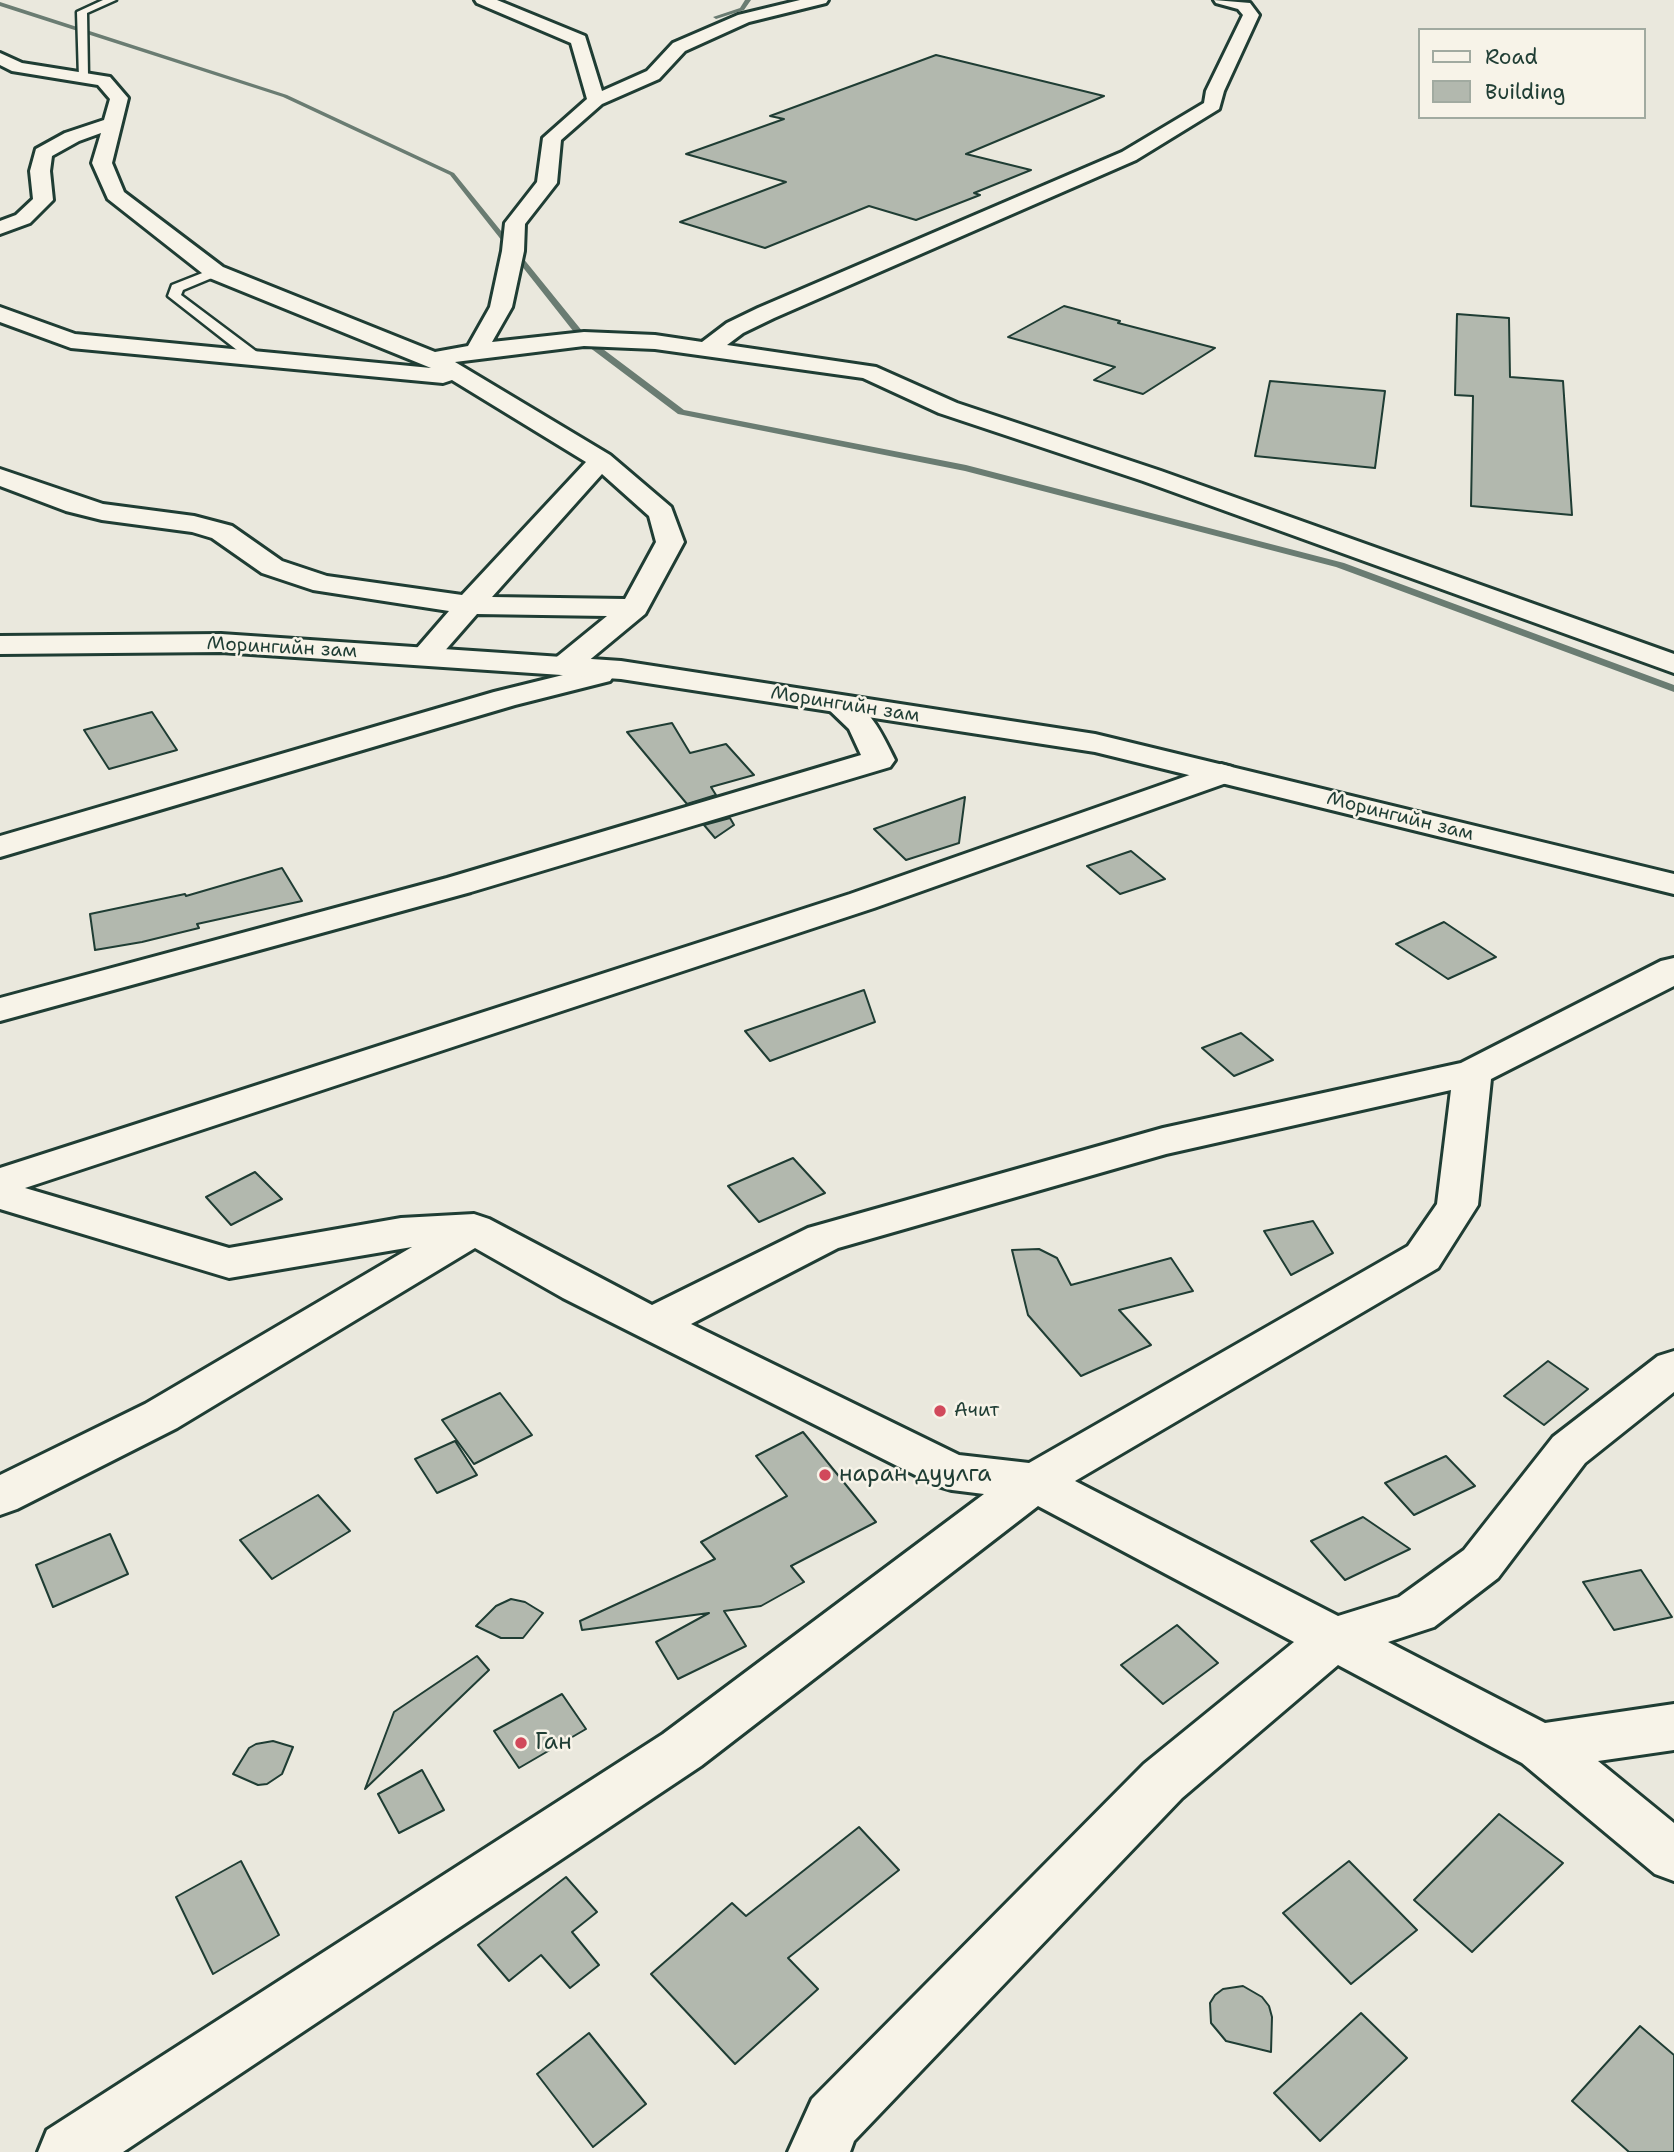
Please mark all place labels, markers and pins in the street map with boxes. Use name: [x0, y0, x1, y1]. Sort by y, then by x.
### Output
place label: Ачит: [954, 1400, 999, 1422]
marker: Ачит: [932, 1403, 948, 1419]
place label: наран дуулга: [839, 1461, 992, 1489]
marker: наран дуулга: [817, 1467, 833, 1483]
place label: Ган: [535, 1729, 572, 1757]
marker: Ган: [513, 1735, 529, 1751]

